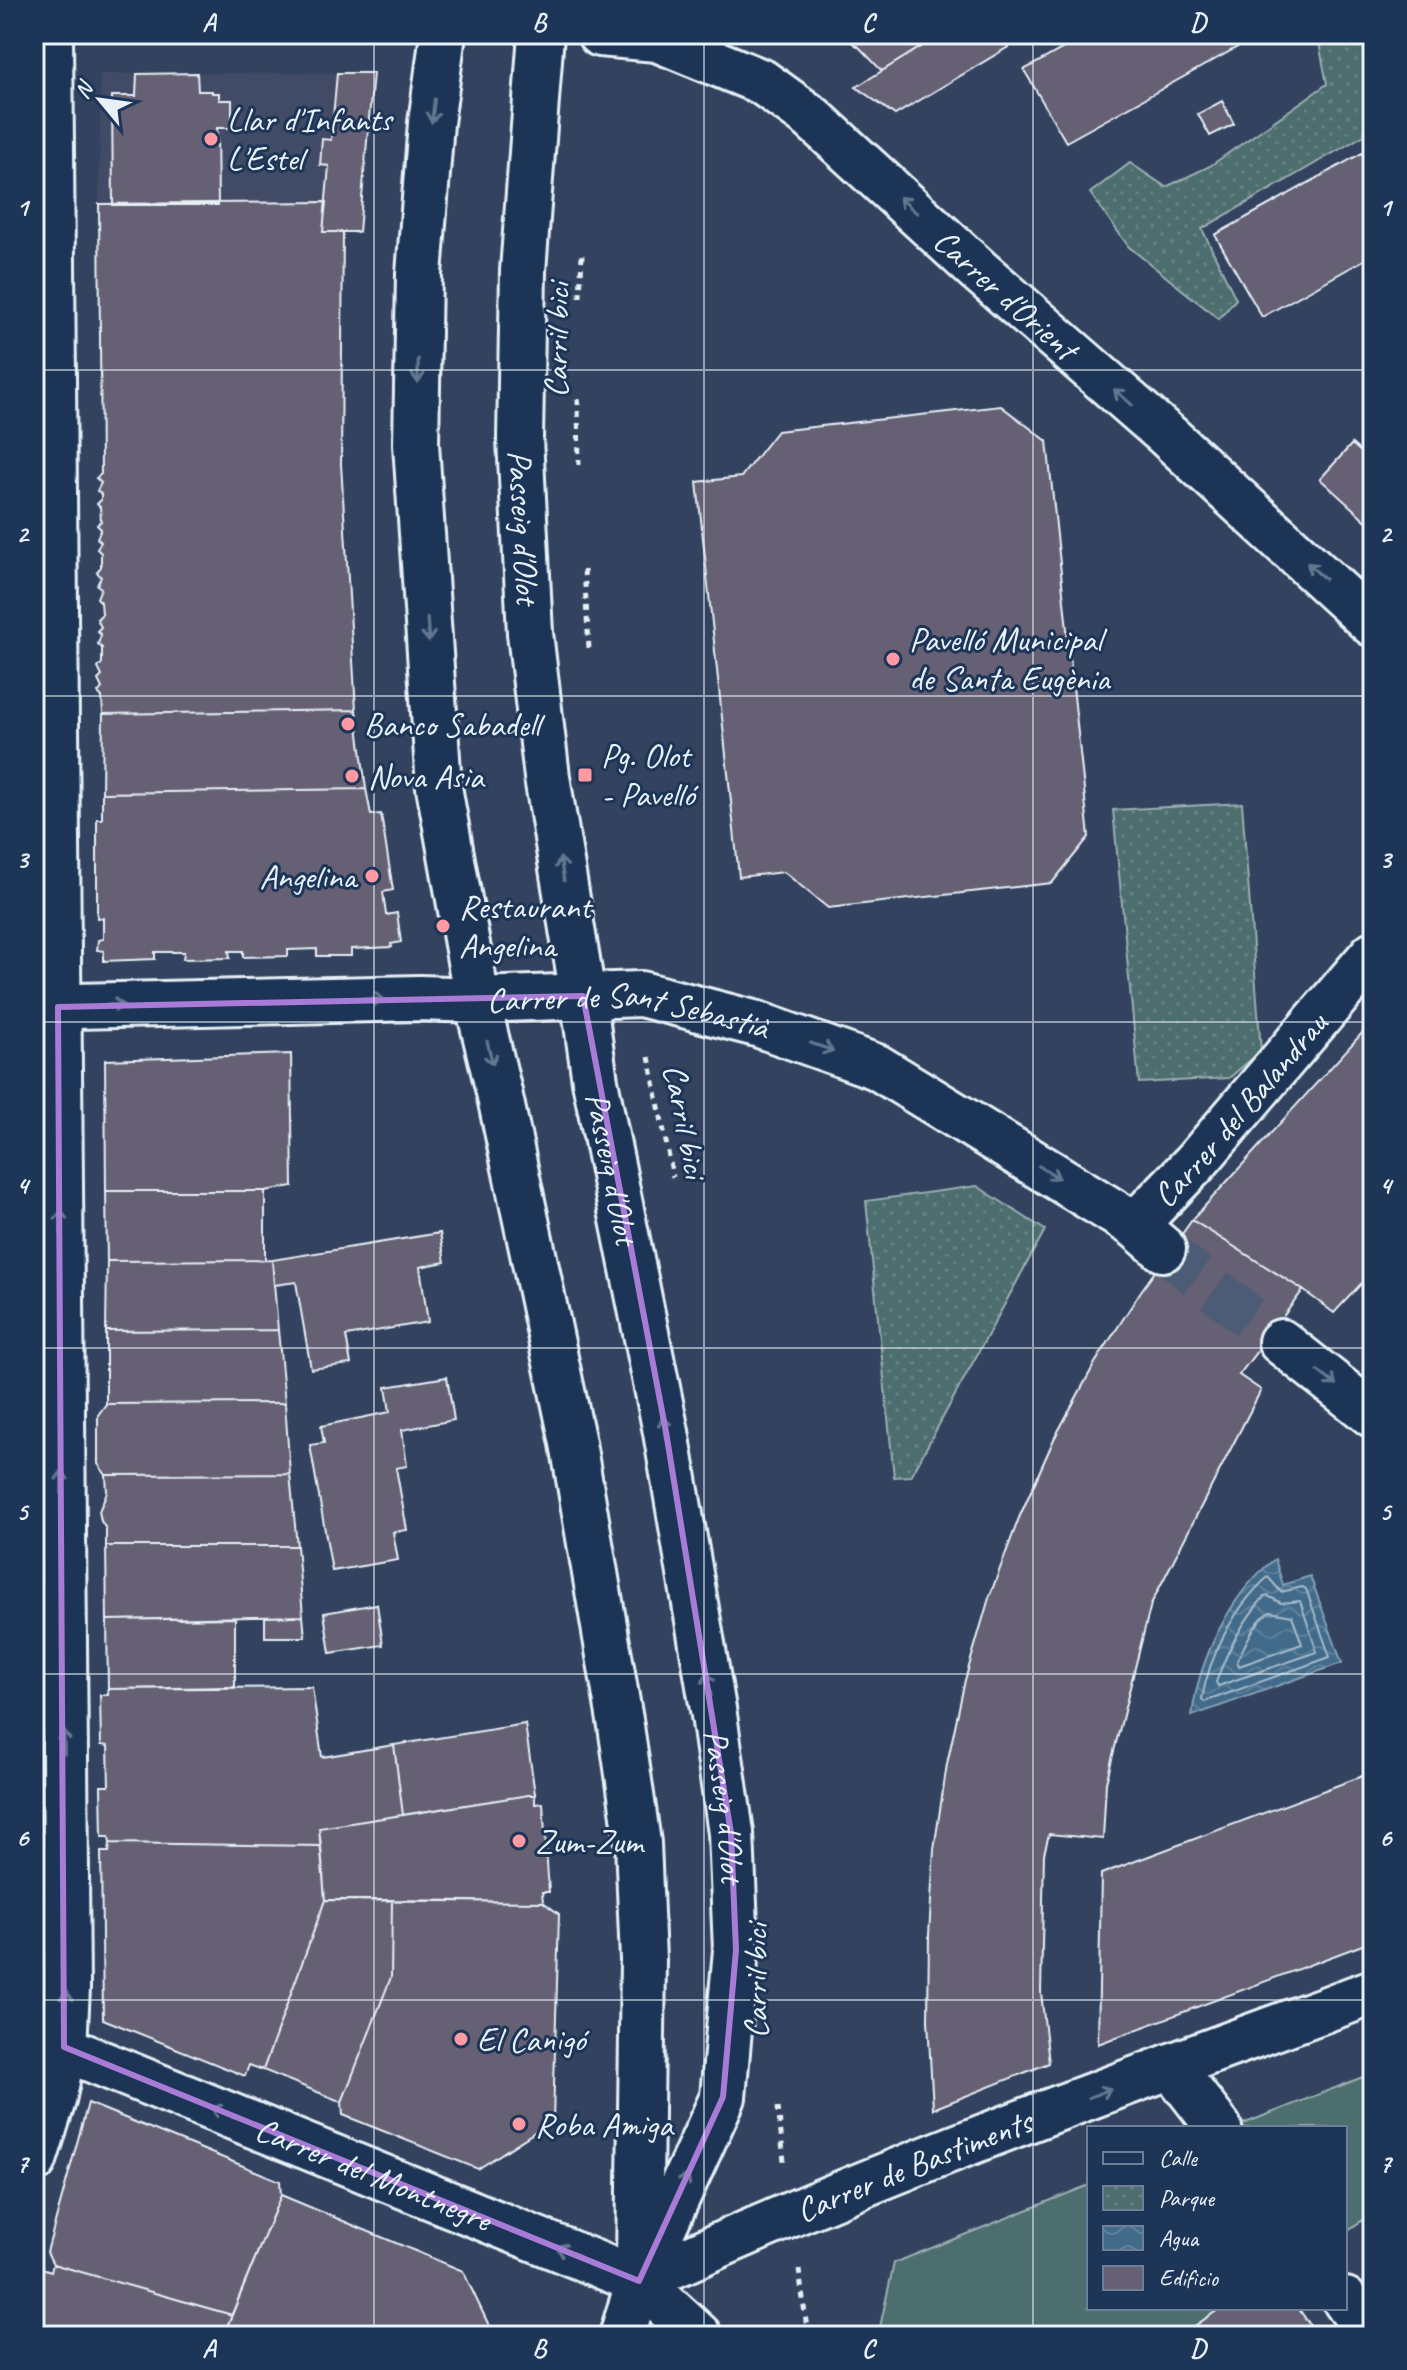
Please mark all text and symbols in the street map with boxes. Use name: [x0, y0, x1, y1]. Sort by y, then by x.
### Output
text: A: [202, 6, 217, 39]
text: B: [532, 6, 548, 39]
text: C: [862, 6, 878, 39]
text: D: [1190, 6, 1208, 39]
north arrow: [60, 60, 140, 140]
text: N: [68, 75, 101, 104]
place label: Llar d'Infants L'Estel: [227, 98, 394, 180]
one-way arrow: [425, 98, 440, 123]
marker: Llar d'Infants L'Estel: [202, 130, 220, 148]
text: 1: [16, 191, 31, 224]
text: 1: [1379, 191, 1394, 224]
one-way arrow: [898, 195, 918, 214]
street label: Carrer d'Orient: [925, 219, 1090, 372]
street label: Carril bici: [534, 278, 579, 398]
one-way arrow: [410, 357, 425, 384]
one-way arrow: [1113, 388, 1133, 406]
street label: Passeig d'Olot: [499, 449, 550, 609]
text: 2: [16, 517, 30, 550]
text: 2: [1379, 517, 1393, 550]
one-way arrow: [1306, 563, 1326, 581]
one-way arrow: [421, 616, 436, 643]
place label: Pavelló Municipal de Santa Eugènia: [909, 618, 1112, 700]
marker: Pavelló Municipal de Santa Eugènia: [884, 650, 902, 668]
place label: Banco Sabadell: [364, 703, 546, 746]
marker: Banco Sabadell: [339, 715, 357, 733]
place label: Pg. Olot - Pavelló: [601, 734, 700, 816]
place label: Nova Asia: [368, 755, 486, 798]
marker: Pg. Olot - Pavelló: [576, 766, 594, 784]
marker: Nova Asia: [343, 767, 361, 785]
text: 3: [16, 843, 30, 876]
text: 3: [1379, 843, 1393, 876]
place label: Angelina: [260, 855, 359, 898]
one-way arrow: [554, 857, 569, 883]
marker: Angelina: [363, 867, 381, 885]
place label: Restaurant Angelina: [459, 885, 594, 967]
marker: Restaurant Angelina: [434, 917, 452, 935]
street label: Carrer de Sant Sebastià: [486, 973, 777, 1049]
one-way arrow: [358, 992, 385, 1007]
one-way arrow: [98, 997, 125, 1013]
street label: Carrer del Balandrau: [1143, 1001, 1338, 1216]
one-way arrow: [483, 1040, 498, 1065]
one-way arrow: [809, 1041, 834, 1056]
street label: Carril bici: [653, 1060, 718, 1185]
street label: Passeig d'Olot: [576, 1089, 649, 1252]
one-way arrow: [1037, 1164, 1059, 1180]
text: 4: [16, 1169, 31, 1202]
text: 4: [1379, 1169, 1394, 1202]
one-way arrow: [53, 1209, 69, 1236]
one-way arrow: [1316, 1370, 1337, 1387]
one-way arrow: [657, 1415, 672, 1441]
one-way arrow: [54, 1469, 70, 1496]
text: 5: [16, 1495, 30, 1528]
text: 5: [1379, 1495, 1393, 1528]
one-way arrow: [700, 1672, 715, 1697]
street label: Passeig d'Olot: [694, 1727, 754, 1888]
one-way arrow: [56, 1729, 72, 1756]
place label: Zum-Zum: [535, 1820, 646, 1863]
text: 6: [16, 1821, 30, 1854]
text: 6: [1379, 1821, 1393, 1854]
marker: Zum-Zum: [510, 1832, 528, 1850]
street label: Carril bici: [734, 1920, 777, 2039]
one-way arrow: [58, 1989, 73, 2016]
place label: El Canigó: [477, 2018, 591, 2061]
marker: El Canigó: [452, 2030, 470, 2048]
one-way arrow: [1087, 2085, 1112, 2099]
street label: Carrer de Bastiments: [790, 2098, 1041, 2232]
place label: Roba Amiga: [535, 2103, 675, 2146]
one-way arrow: [210, 2104, 235, 2119]
street label: Carrer del Montnegre: [249, 2107, 499, 2242]
marker: Roba Amiga: [510, 2115, 528, 2133]
legend: [1087, 2126, 1347, 2310]
text: Calle: [1159, 2143, 1199, 2173]
text: 7: [16, 2147, 30, 2180]
text: 7: [1379, 2147, 1393, 2180]
one-way arrow: [676, 2173, 691, 2197]
text: Parque: [1159, 2183, 1216, 2213]
text: Agua: [1159, 2223, 1199, 2253]
one-way arrow: [555, 2243, 580, 2257]
text: Edificio: [1159, 2263, 1220, 2293]
text: A: [202, 2332, 217, 2365]
text: B: [532, 2332, 548, 2365]
text: C: [862, 2332, 878, 2365]
text: D: [1190, 2332, 1208, 2365]

